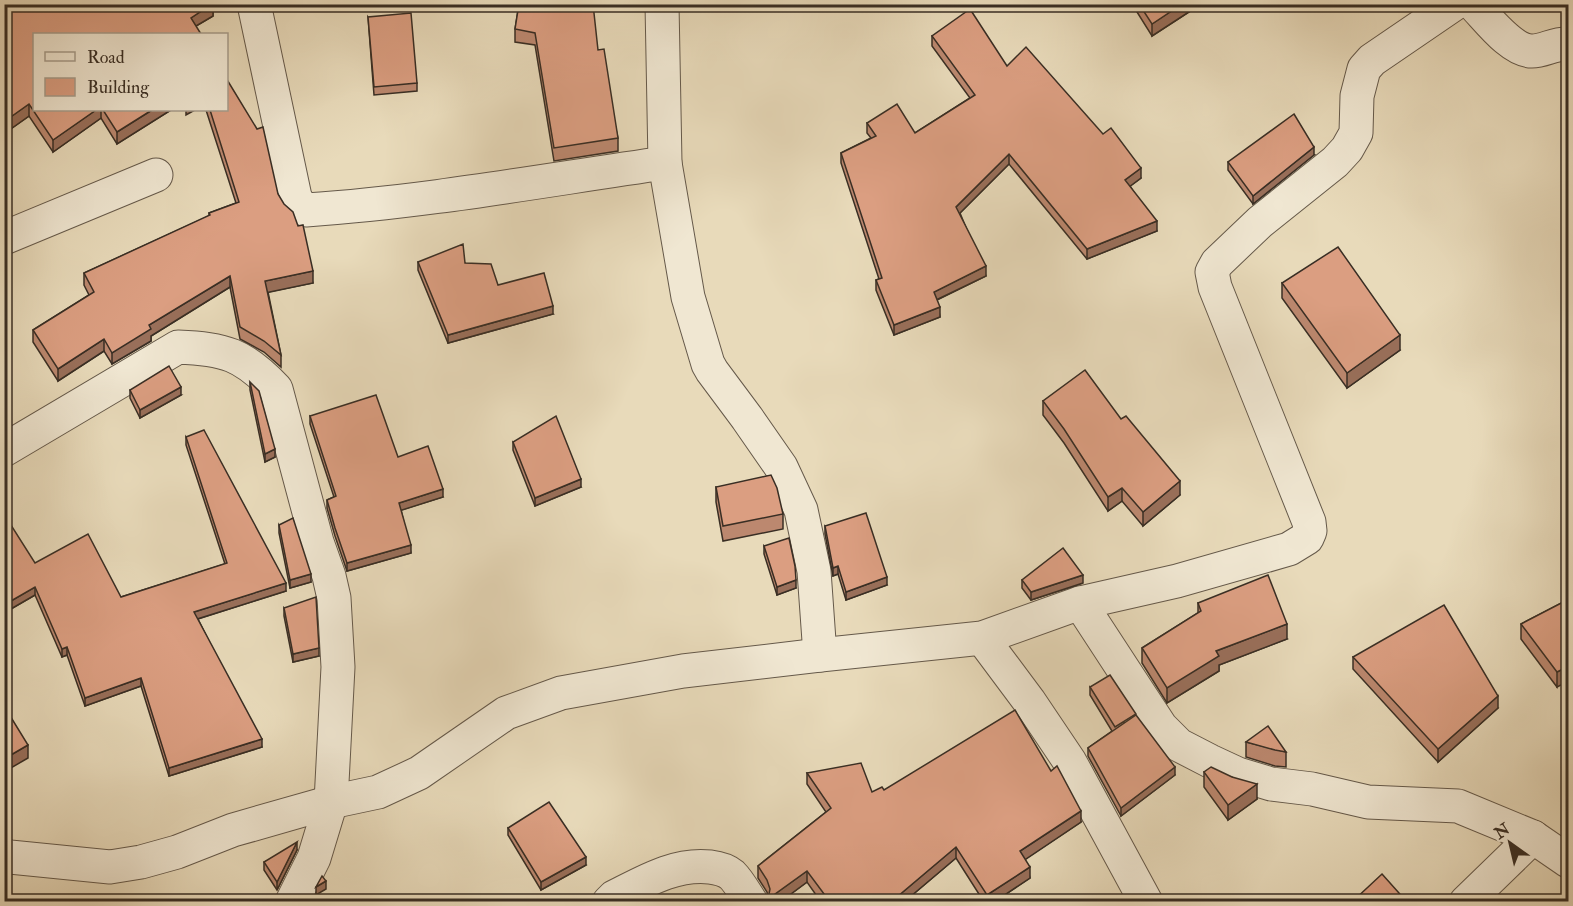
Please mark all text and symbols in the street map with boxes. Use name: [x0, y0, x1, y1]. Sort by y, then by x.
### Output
legend: [33, 33, 228, 111]
text: Road: [87, 46, 125, 69]
text: Building: [87, 76, 150, 99]
north arrow: [1480, 813, 1540, 873]
text: N: [1490, 819, 1514, 844]

